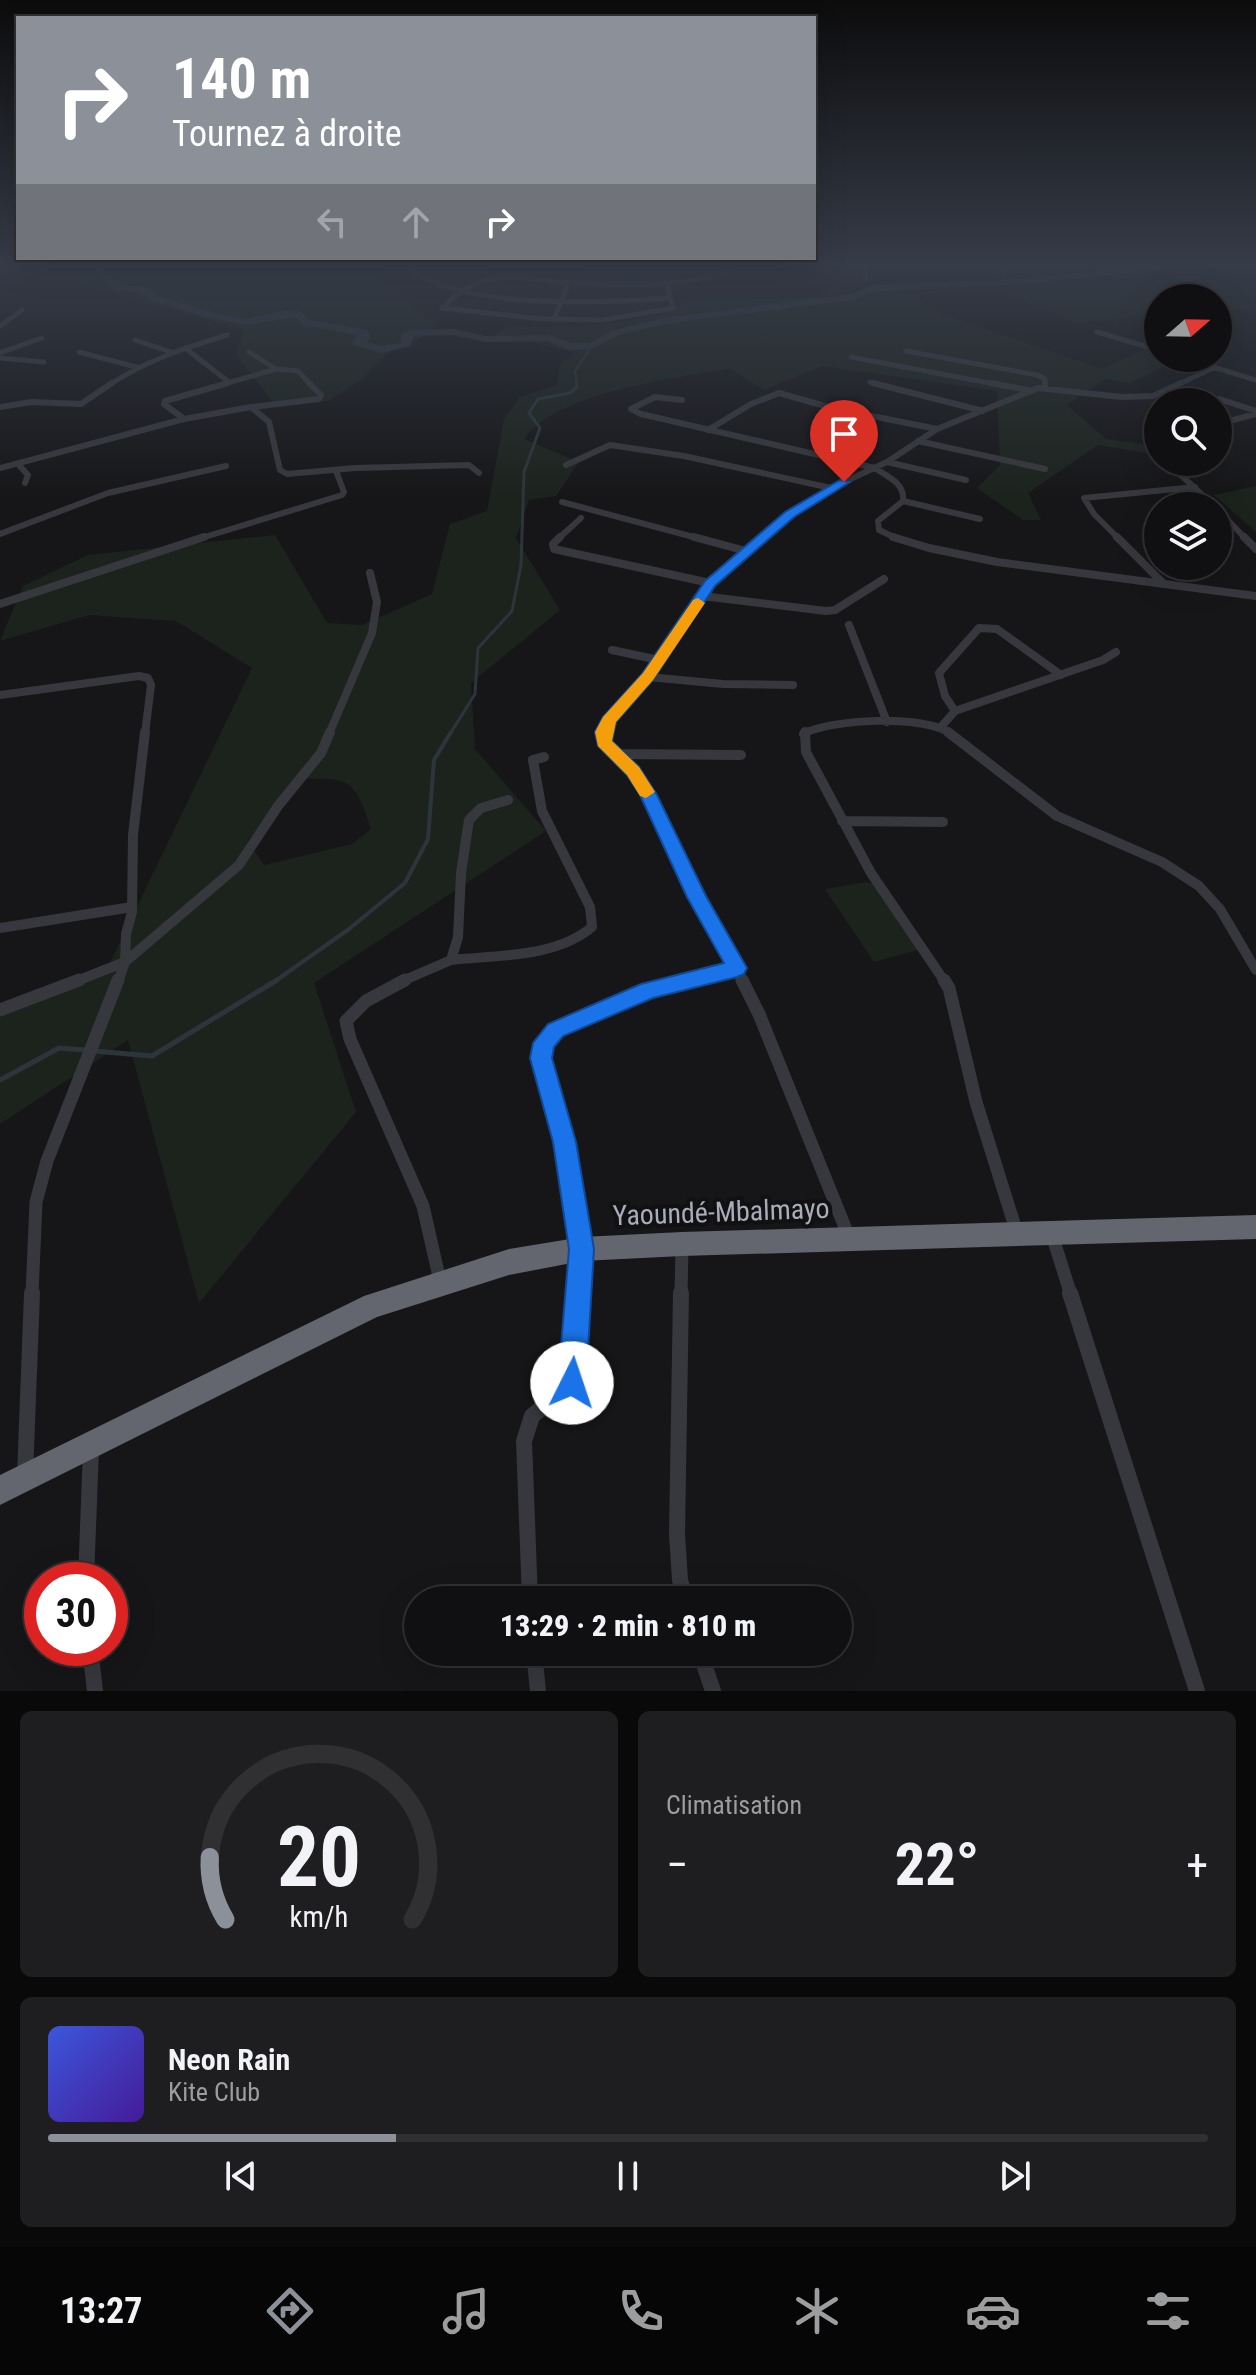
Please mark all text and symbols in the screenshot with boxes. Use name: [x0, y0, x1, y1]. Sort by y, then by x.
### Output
text: 140 m: [172, 46, 311, 112]
icon: right: [40, 48, 144, 152]
text: Tournez à droite: [172, 113, 402, 155]
icon: left: [310, 200, 354, 244]
icon: ahead: [394, 200, 438, 244]
icon: right: [478, 200, 522, 244]
north arrow: [1144, 284, 1232, 372]
map controls: [1144, 284, 1232, 580]
button: search: [1144, 388, 1232, 476]
pin: [810, 400, 878, 482]
icon: arrive: [822, 412, 866, 456]
button: layers: [1144, 492, 1232, 580]
street label: Yaoundé-Mbalmayo: [612, 1192, 830, 1232]
position arrow: [530, 1341, 614, 1425]
speed limit sign: 30: [24, 1562, 128, 1666]
text: 13:29 · 2 min · 810 m: [500, 1608, 756, 1643]
text: Climatisation: [666, 1790, 802, 1820]
text: 20: [277, 1809, 361, 1906]
text: 22°: [895, 1829, 979, 1900]
text: −: [666, 1839, 688, 1891]
text: +: [1186, 1839, 1208, 1891]
text: km/h: [290, 1900, 348, 1934]
text: Neon Rain: [168, 2042, 290, 2077]
text: Kite Club: [168, 2077, 260, 2107]
icon: previous: [219, 2154, 263, 2198]
icon: pause: [606, 2154, 650, 2198]
icon: next: [993, 2154, 1037, 2198]
icon: directions: [262, 2283, 318, 2339]
icon: music: [438, 2283, 494, 2339]
icon: phone: [613, 2283, 669, 2339]
icon: climate: [789, 2283, 845, 2339]
icon: car: [965, 2283, 1021, 2339]
icon: filters: [1140, 2283, 1196, 2339]
text: 13:27: [60, 2290, 142, 2332]

